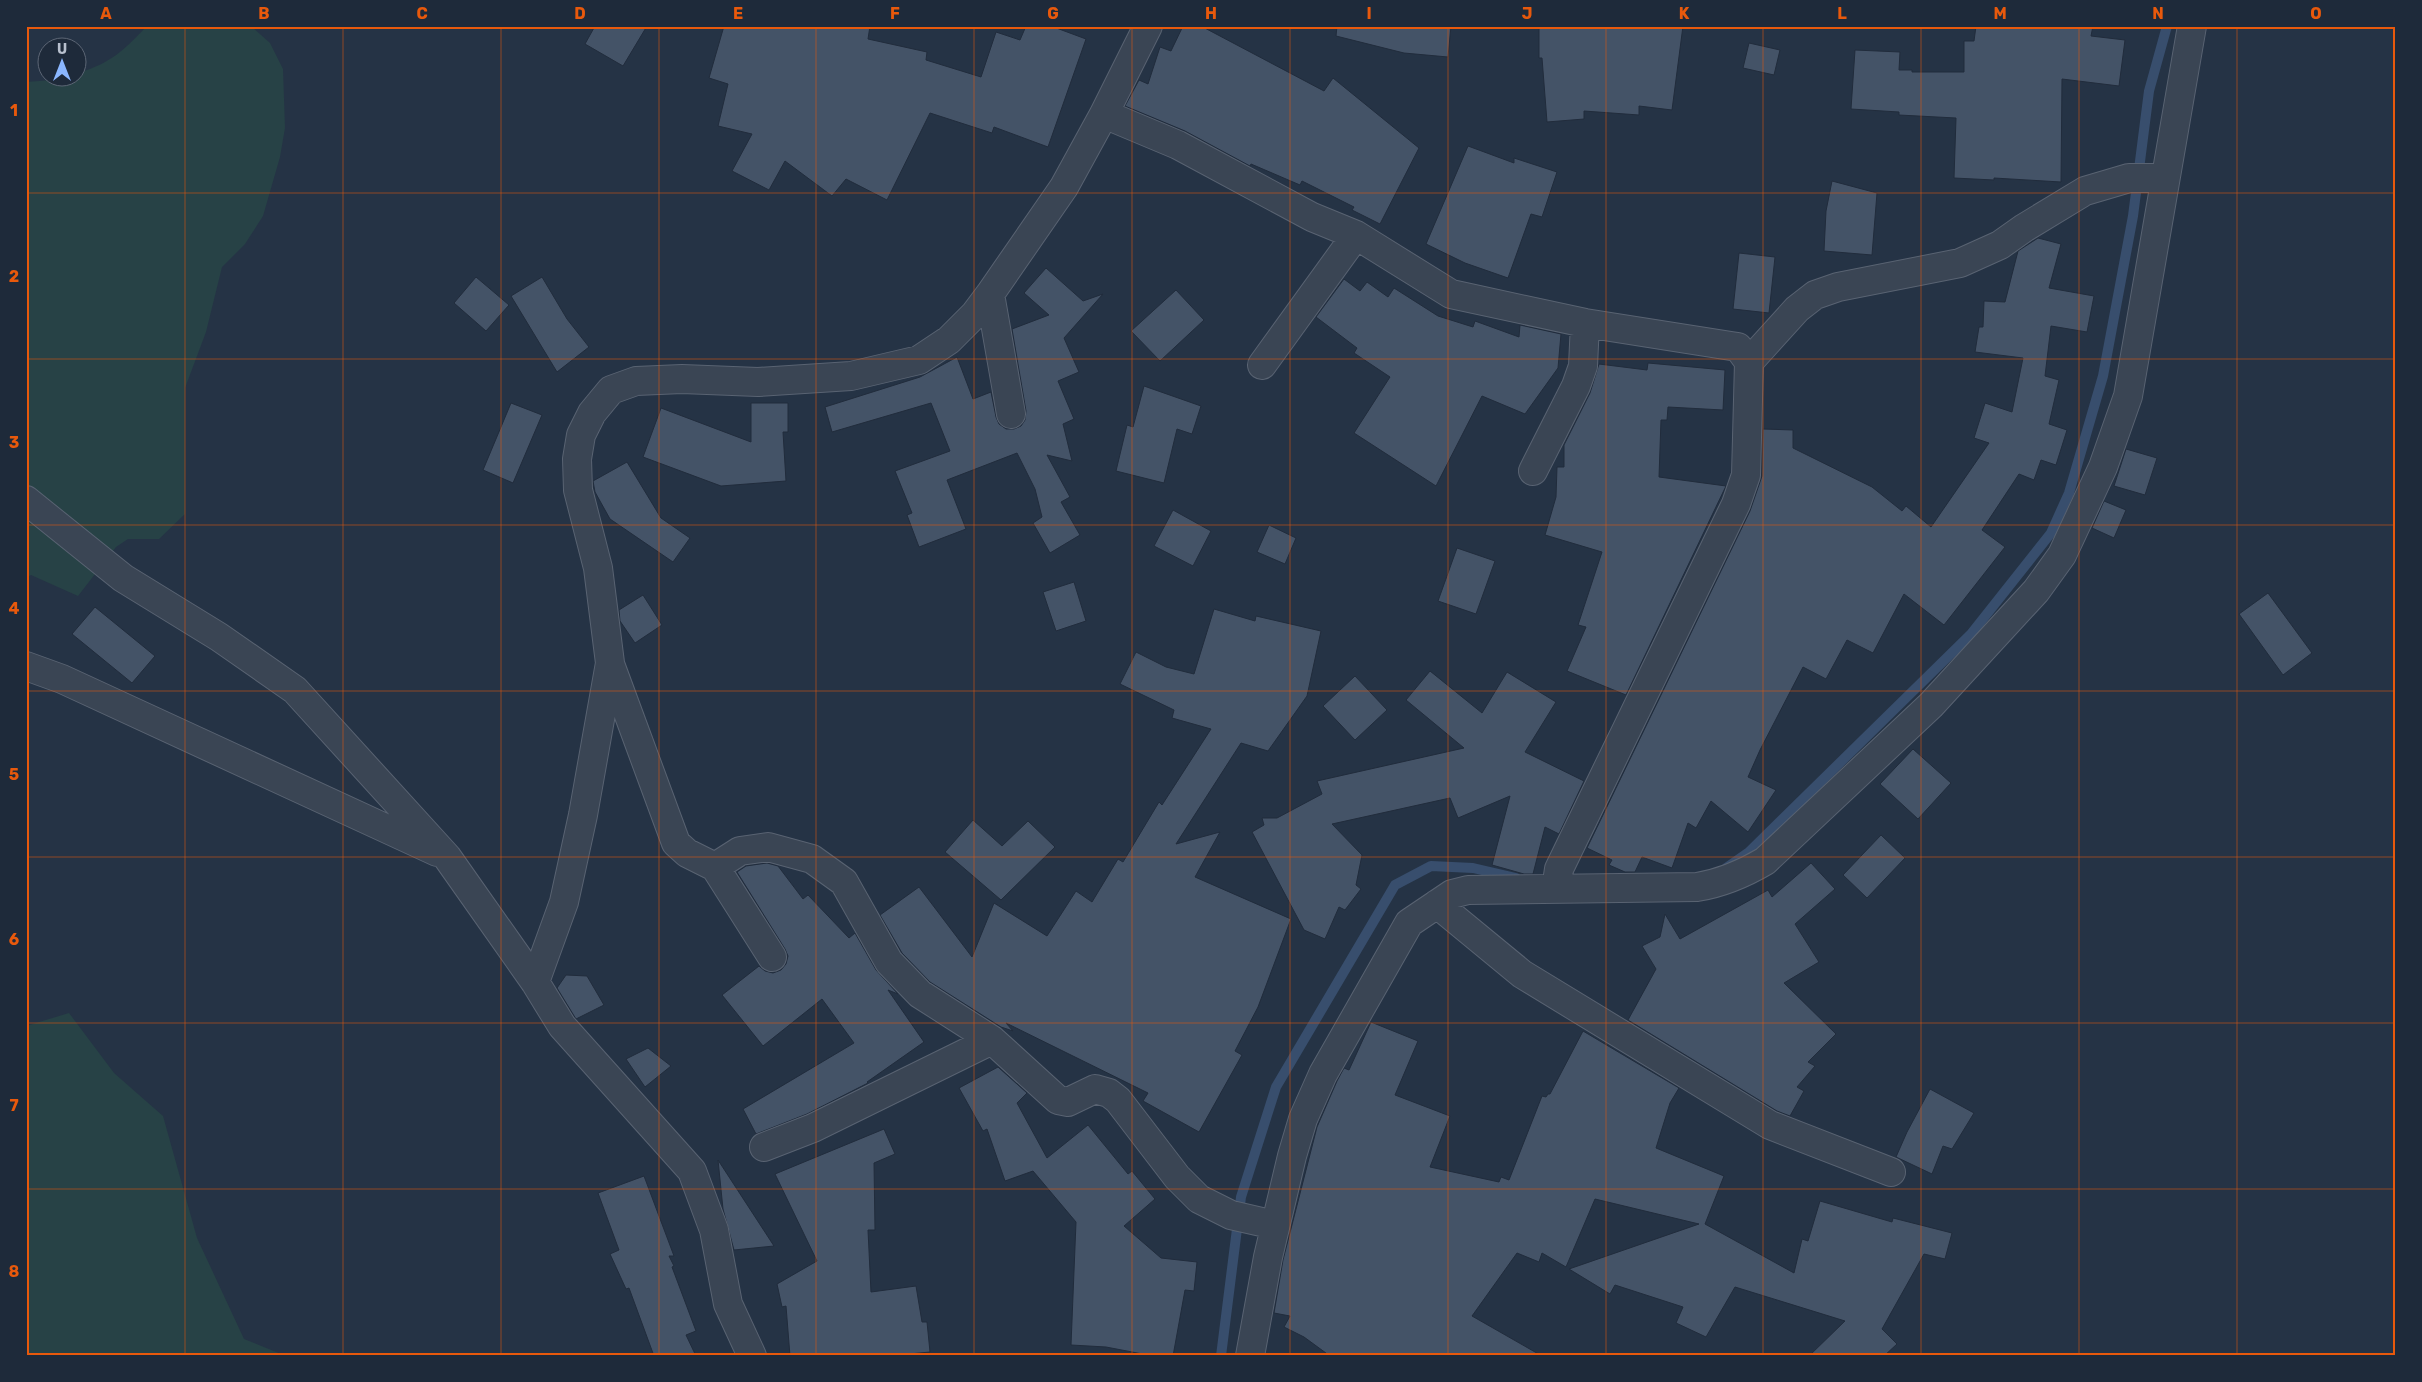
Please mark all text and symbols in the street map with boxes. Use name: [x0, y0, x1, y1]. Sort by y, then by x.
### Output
text: A: [100, 4, 112, 23]
text: B: [258, 4, 270, 23]
text: C: [416, 4, 428, 23]
text: D: [574, 4, 586, 23]
text: E: [733, 4, 743, 23]
text: F: [890, 4, 900, 23]
text: G: [1047, 4, 1059, 23]
text: H: [1205, 4, 1217, 23]
text: I: [1366, 4, 1372, 23]
text: J: [1522, 4, 1532, 23]
text: K: [1679, 4, 1690, 23]
text: L: [1837, 4, 1847, 23]
text: M: [1993, 4, 2007, 23]
text: N: [2152, 4, 2164, 23]
text: O: [2310, 4, 2322, 23]
north arrow: [38, 38, 88, 88]
text: U: [57, 41, 67, 58]
text: 1: [10, 101, 18, 120]
text: 2: [9, 267, 19, 286]
text: 3: [9, 433, 19, 452]
text: 4: [9, 599, 20, 618]
text: 5: [9, 765, 19, 784]
text: 6: [9, 930, 19, 949]
text: 7: [9, 1096, 19, 1115]
text: 8: [9, 1262, 20, 1281]

